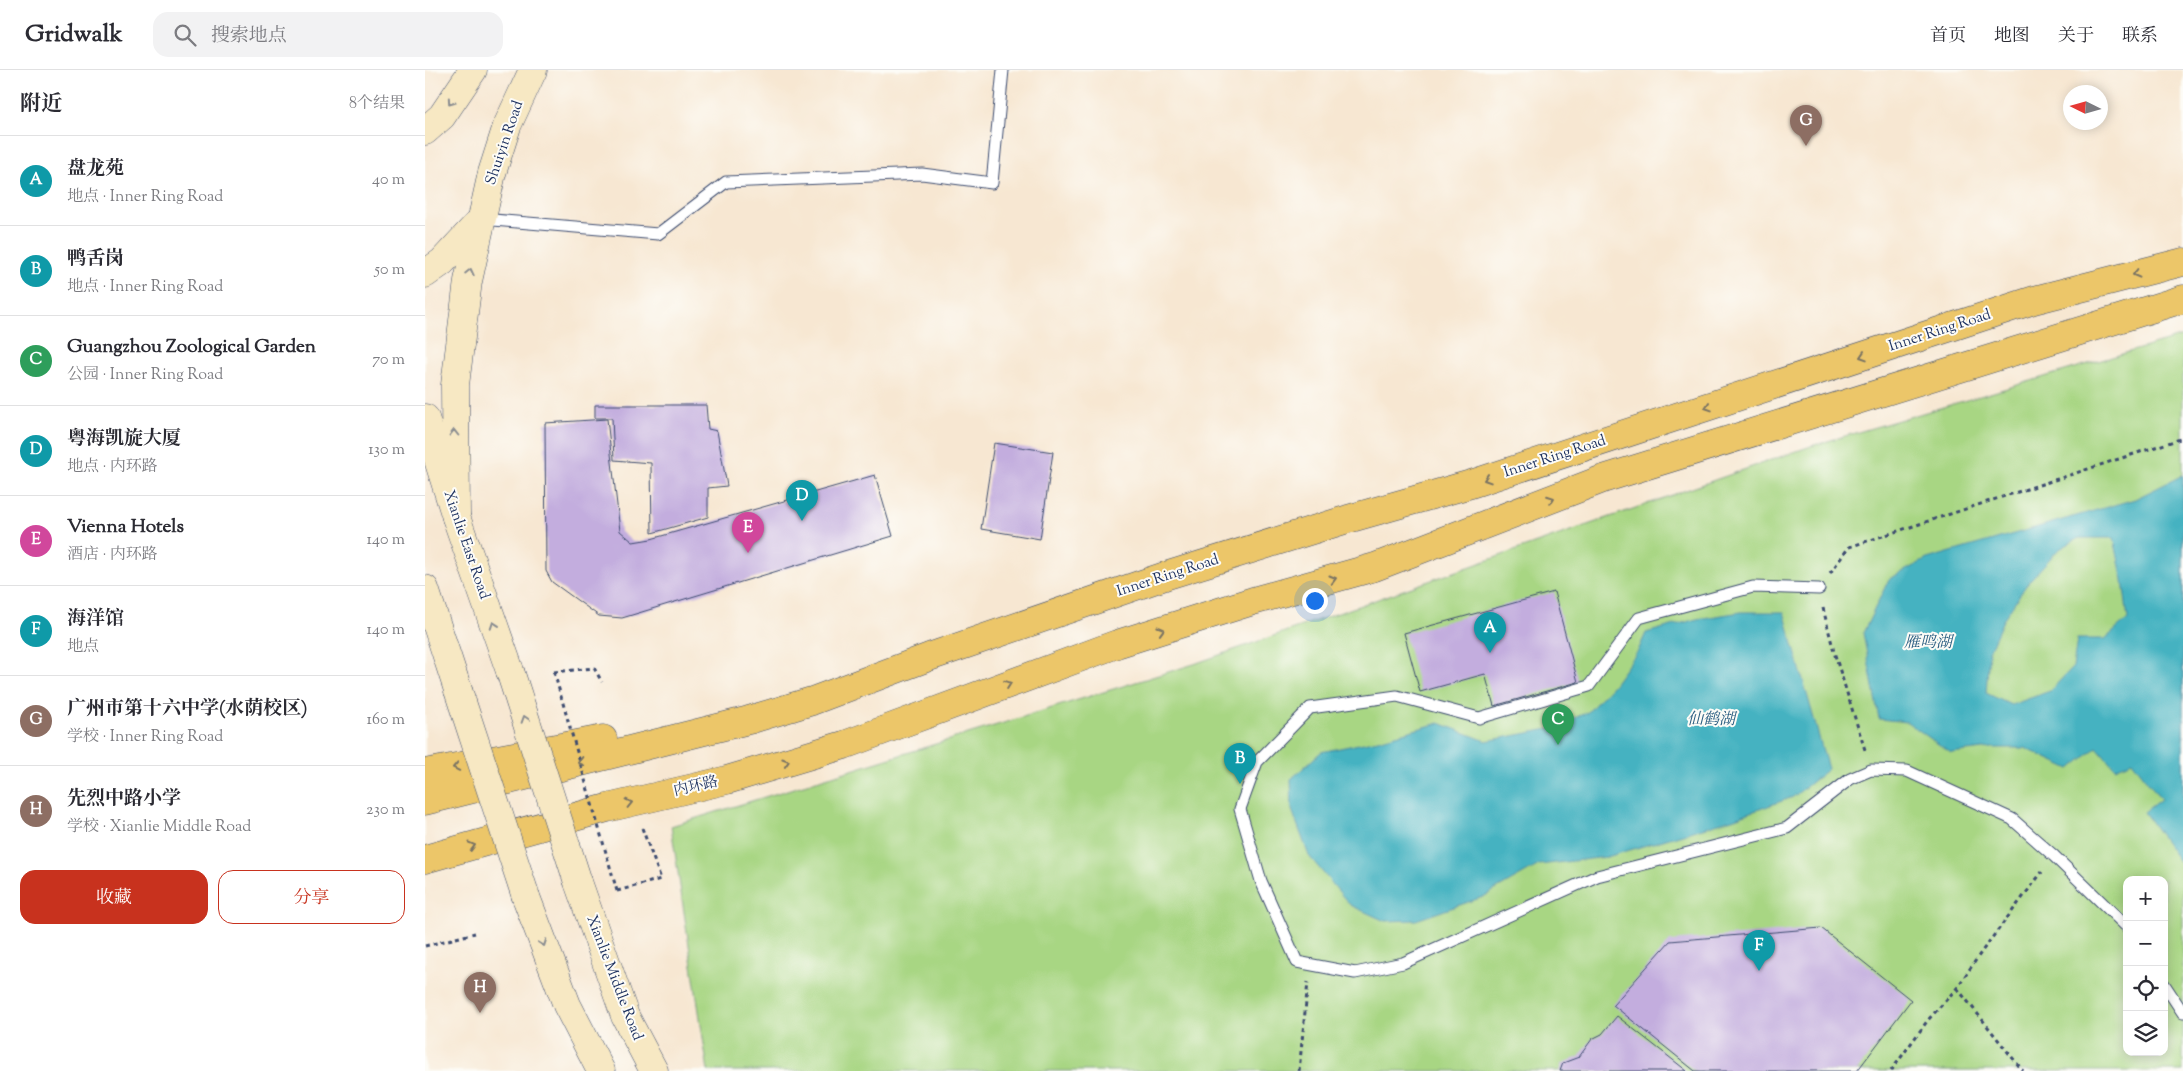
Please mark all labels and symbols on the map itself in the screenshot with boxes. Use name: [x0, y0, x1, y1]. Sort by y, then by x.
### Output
north arrow: [2063, 85, 2108, 130]
one-way arrow: [448, 96, 457, 106]
street label: Shuiyin Road: [481, 98, 529, 188]
pin: G: [1790, 105, 1822, 146]
one-way arrow: [464, 267, 475, 276]
one-way arrow: [2131, 268, 2140, 279]
street label: Inner Ring Road: [1886, 304, 1994, 357]
one-way arrow: [1859, 350, 1868, 360]
one-way arrow: [1705, 401, 1713, 411]
one-way arrow: [449, 429, 459, 436]
street label: Inner Ring Road: [1501, 430, 1609, 483]
one-way arrow: [1484, 473, 1492, 483]
pin: D: [786, 480, 818, 521]
street label: Xianlie East Road: [438, 488, 495, 603]
one-way arrow: [1546, 495, 1555, 505]
pin: E: [732, 512, 764, 553]
street label: Inner Ring Road: [1114, 549, 1222, 602]
one-way arrow: [1329, 574, 1337, 584]
your location: [1302, 588, 1328, 614]
pin: A: [1474, 612, 1506, 653]
one-way arrow: [489, 622, 499, 630]
one-way arrow: [1156, 626, 1164, 636]
water label: 雁鸣湖: [1904, 632, 1955, 655]
one-way arrow: [1003, 680, 1011, 690]
pin: C: [1542, 704, 1574, 745]
water label: 仙鹤湖: [1687, 709, 1738, 732]
one-way arrow: [521, 716, 531, 724]
pin: B: [1224, 743, 1256, 784]
one-way arrow: [577, 756, 586, 767]
one-way arrow: [781, 758, 790, 768]
one-way arrow: [451, 762, 460, 772]
street label: 内环路: [672, 772, 720, 802]
one-way arrow: [624, 798, 633, 809]
one-way arrow: [467, 841, 476, 851]
street label: Xianlie Middle Road: [580, 912, 648, 1044]
pin: F: [1743, 930, 1775, 971]
one-way arrow: [538, 938, 548, 946]
pin: H: [464, 972, 496, 1013]

